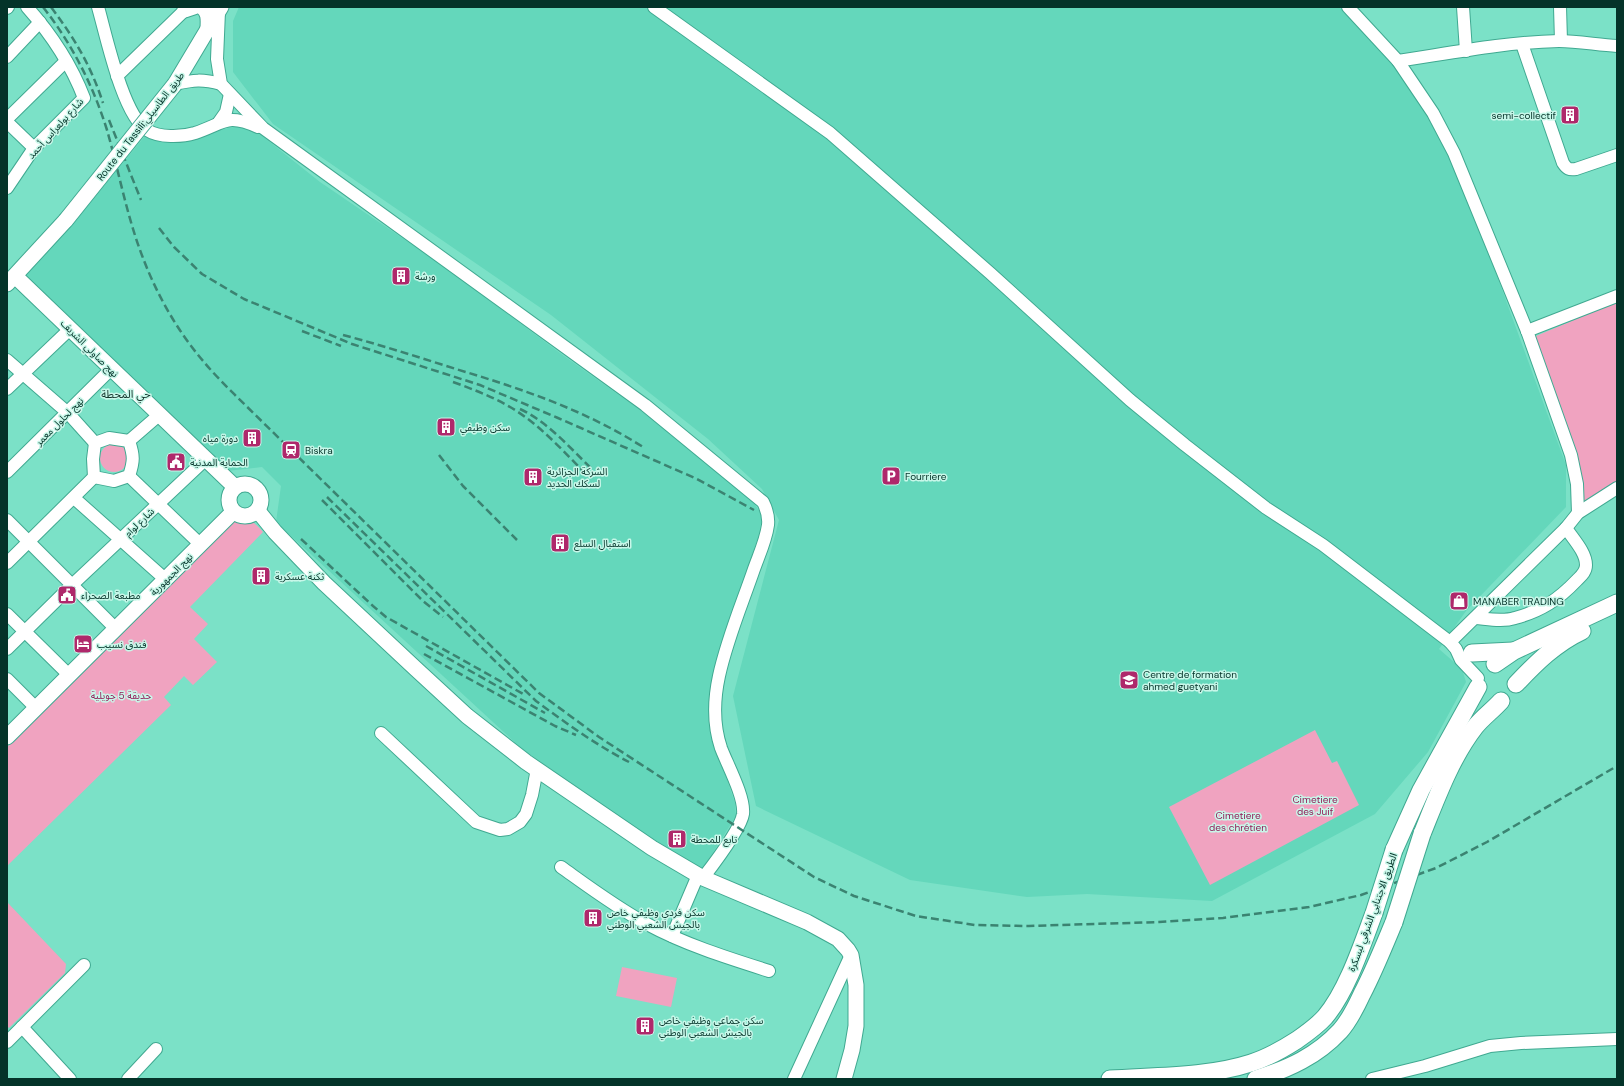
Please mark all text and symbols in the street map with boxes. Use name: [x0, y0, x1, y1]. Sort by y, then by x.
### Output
street label: Route du Tassili;طريق الطاسيلي: [94, 69, 188, 184]
street label: شارع بولعراس أحمد: [25, 95, 87, 162]
building icon: semi-collectif: [1559, 104, 1581, 126]
place label: semi-collectif: [1491, 109, 1557, 122]
building icon: ورشة: [390, 265, 412, 287]
place label: ورشة: [415, 270, 436, 283]
street label: نهج صاولي الشربف: [57, 317, 122, 381]
district label: حي المحطة: [101, 387, 151, 404]
street label: نهج لحلول معمر: [32, 394, 87, 450]
building icon: سكن وظيفي: [435, 416, 457, 438]
place label: سكن وظيفي: [460, 421, 510, 435]
building icon: دورة مياه: [241, 427, 263, 449]
place label: دورة مياه: [203, 432, 238, 445]
station icon: Biskra: [280, 439, 302, 461]
place label: Biskra: [305, 444, 333, 457]
public building icon: الحماية المدنية: [165, 451, 187, 473]
place label: الحماية المدنية: [190, 456, 248, 469]
place label: الشركة الجزائرية لسكك الحديد: [547, 465, 607, 490]
parking icon: Fourriere: [880, 465, 902, 487]
building icon: الشركة الجزائرية لسكك الحديد: [522, 466, 544, 488]
place label: Fourriere: [905, 470, 947, 483]
street label: شارع لوام: [122, 505, 159, 541]
building icon: استقبال السلع: [549, 532, 571, 554]
place label: استقبال السلع: [574, 537, 631, 551]
street label: نهج الجمهورية: [147, 550, 196, 599]
building icon: ثكنة عسكرية: [250, 565, 272, 587]
place label: ثكنة عسكرية: [275, 570, 324, 583]
public building icon: مطبعة الصحراء: [56, 584, 78, 606]
place label: مطبعة الصحراء: [81, 589, 141, 602]
shop icon: MANABER TRADING: [1448, 590, 1470, 612]
place label: MANABER TRADING: [1473, 595, 1564, 608]
hotel icon: فندق نسيب: [72, 633, 94, 655]
place label: فندق نسيب: [97, 638, 147, 651]
place label: Centre de formation ahmed guetyani: [1143, 668, 1237, 693]
school or university icon: Centre de formation ahmed guetyani: [1118, 669, 1140, 691]
park label: حديقة 5 جويلية: [91, 689, 151, 702]
park label: Cimetiere des Juif: [1292, 793, 1338, 818]
park label: Cimetiere des chrétien: [1209, 809, 1267, 834]
building icon: تابع للمحطة: [666, 828, 688, 850]
place label: تابع للمحطة: [691, 833, 737, 847]
street label: الطريق الاجتنابي الشرقي لبسكرة: [1345, 851, 1401, 974]
place label: سكن فردي وظيفي خاص بالجيش الشعبي الوطني: [607, 906, 705, 932]
building icon: سكن فردي وظيفي خاص بالجيش الشعبي الوطني: [582, 907, 604, 929]
place label: سكن جماعي وظيفي خاص بالجيش الشعبي الوطني: [659, 1014, 763, 1040]
building icon: سكن جماعي وظيفي خاص بالجيش الشعبي الوطني: [634, 1015, 656, 1037]

